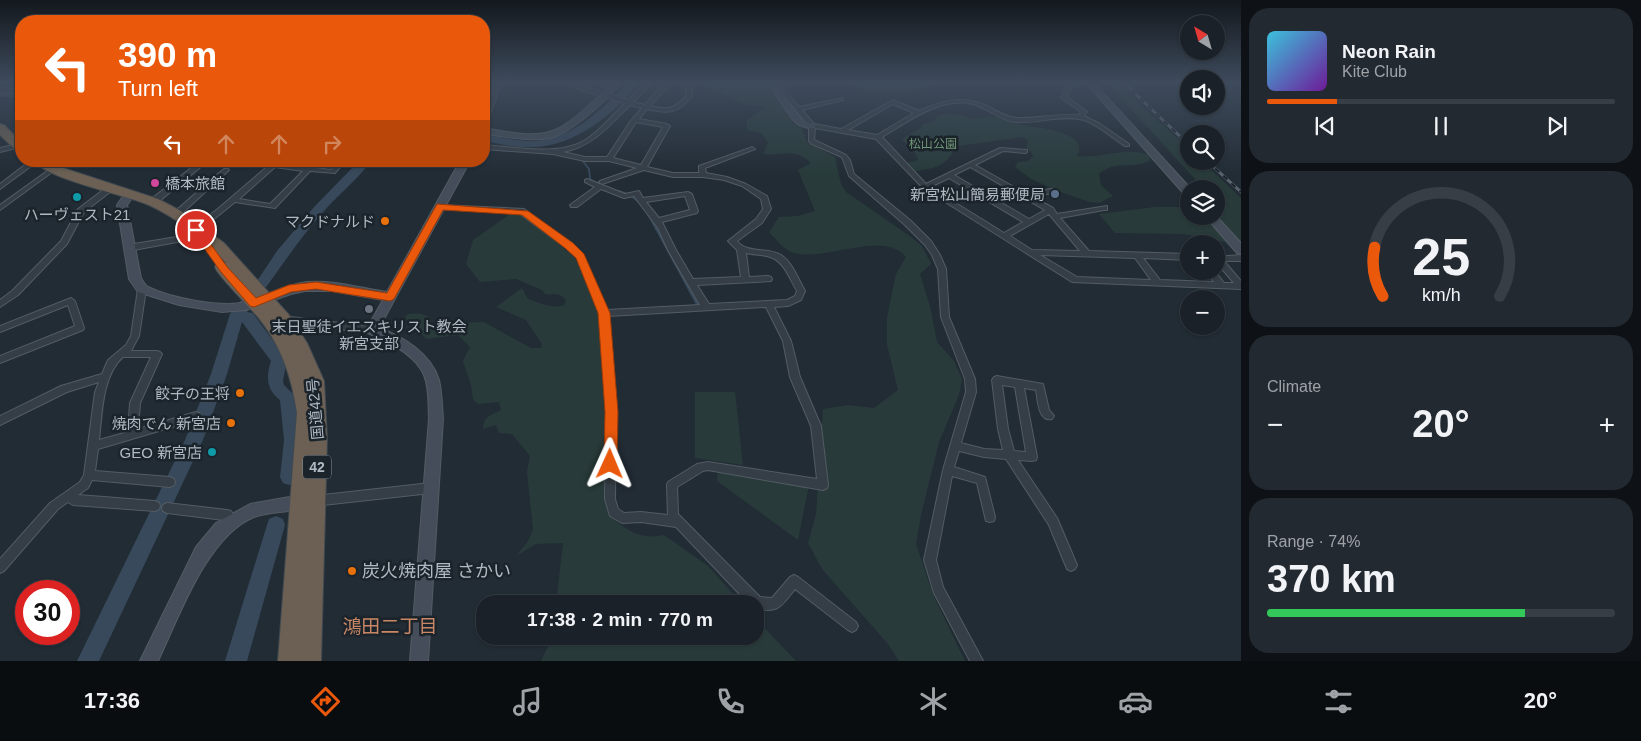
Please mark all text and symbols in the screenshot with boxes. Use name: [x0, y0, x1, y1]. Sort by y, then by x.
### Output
north arrow: [1180, 15, 1225, 60]
map controls: [1180, 15, 1225, 335]
icon: left: [35, 35, 100, 100]
text: 390 m: [118, 35, 217, 74]
text: Neon Rain: [1342, 41, 1436, 62]
text: Kite Club: [1342, 63, 1407, 80]
button: sound: [1180, 70, 1225, 115]
text: Turn left: [118, 76, 198, 101]
icon: previous: [1311, 112, 1339, 140]
icon: pause: [1427, 112, 1455, 140]
icon: next: [1543, 112, 1571, 140]
button: search: [1180, 125, 1225, 170]
icon: left: [159, 130, 187, 158]
icon: ahead: [212, 130, 240, 158]
icon: ahead: [265, 130, 293, 158]
icon: right: [318, 130, 346, 158]
park label: 松山公園: [909, 137, 957, 151]
place label: 橋本旅館: [165, 175, 225, 192]
marker: 橋本旅館: [149, 177, 161, 189]
button: layers: [1180, 180, 1225, 225]
place label: 新宮松山簡易郵便局: [910, 186, 1045, 203]
marker: 新宮松山簡易郵便局: [1049, 188, 1061, 200]
marker: ハーヴェスト21: [71, 191, 83, 203]
place label: ハーヴェスト21: [24, 206, 130, 223]
pin: [175, 209, 217, 251]
place label: マクドナルド: [285, 213, 375, 230]
marker: マクドナルド: [379, 215, 391, 227]
icon: arrive: [182, 216, 210, 244]
text: 25: [1412, 228, 1470, 286]
button: +: [1180, 235, 1225, 280]
text: km/h: [1422, 285, 1460, 305]
button: −: [1180, 290, 1225, 335]
marker: 末日聖徒イエスキリスト教会 新宮支部: [363, 303, 375, 315]
place label: 末日聖徒イエスキリスト教会 新宮支部: [272, 318, 466, 352]
street label: 国道42号: [304, 378, 326, 440]
text: Climate: [1267, 378, 1321, 395]
place label: 餃子の王将: [155, 385, 230, 402]
marker: 餃子の王将: [234, 387, 246, 399]
text: 20°: [1412, 403, 1470, 445]
text: −: [1267, 409, 1283, 440]
text: +: [1599, 409, 1615, 440]
place label: 焼肉でん 新宮店: [112, 415, 221, 432]
marker: 焼肉でん 新宮店: [225, 417, 237, 429]
position arrow: [583, 437, 635, 489]
place label: GEO 新宮店: [119, 444, 202, 461]
marker: GEO 新宮店: [206, 446, 218, 458]
road number: 42: [303, 456, 331, 478]
text: Range · 74%: [1267, 533, 1360, 550]
text: 370 km: [1267, 558, 1396, 600]
place label: 炭火焼肉屋 さかい: [362, 561, 511, 581]
marker: 炭火焼肉屋 さかい: [346, 565, 358, 577]
speed limit sign: 30: [15, 580, 80, 645]
text: 17:38 · 2 min · 770 m: [527, 609, 713, 630]
district label: 鴻田二丁目: [342, 616, 438, 637]
icon: directions: [308, 684, 343, 719]
icon: music: [510, 684, 545, 719]
icon: phone: [713, 684, 748, 719]
icon: climate: [916, 684, 951, 719]
icon: car: [1118, 684, 1153, 719]
icon: filters: [1321, 684, 1356, 719]
text: 17:36: [84, 688, 140, 713]
text: 20°: [1524, 688, 1557, 713]

